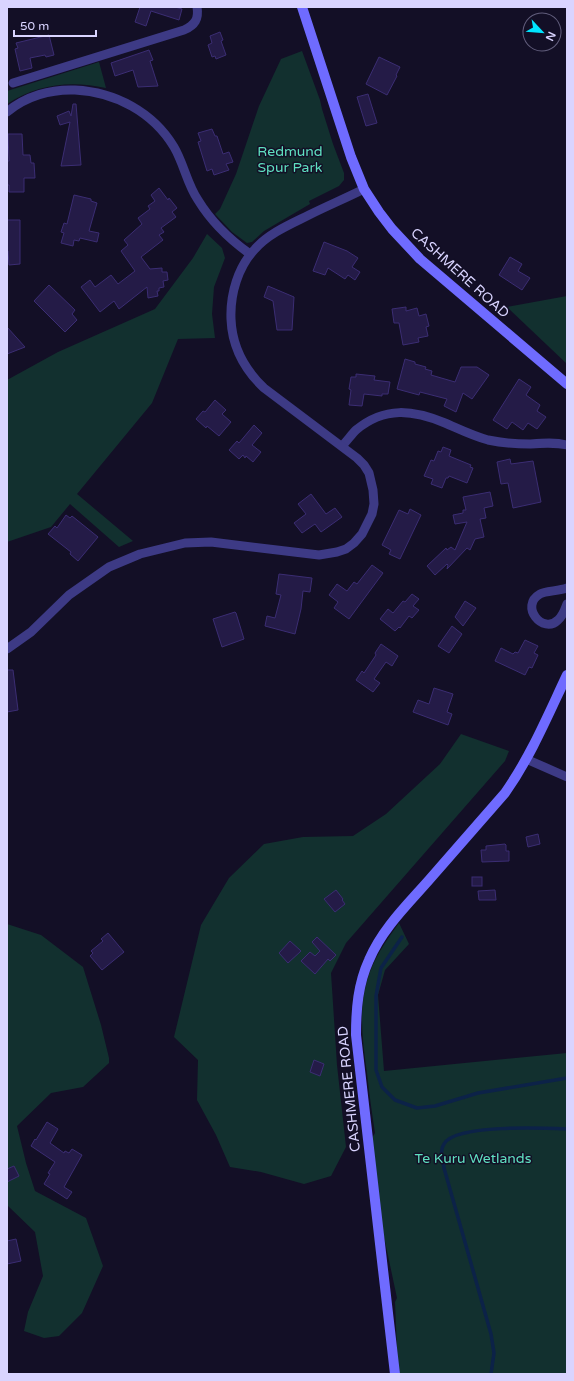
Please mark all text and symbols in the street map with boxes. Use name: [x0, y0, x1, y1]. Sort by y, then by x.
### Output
scale bar: [14, 12, 96, 38]
north arrow: [522, 12, 562, 52]
text: 50 m: [20, 19, 49, 33]
text: N: [543, 29, 558, 43]
park label: Redmund Spur Park: [257, 143, 323, 176]
street label: CASHMERE ROAD: [407, 224, 513, 322]
street label: CASHMERE ROAD: [334, 1025, 364, 1153]
park label: Te Kuru Wetlands: [415, 1150, 532, 1167]

